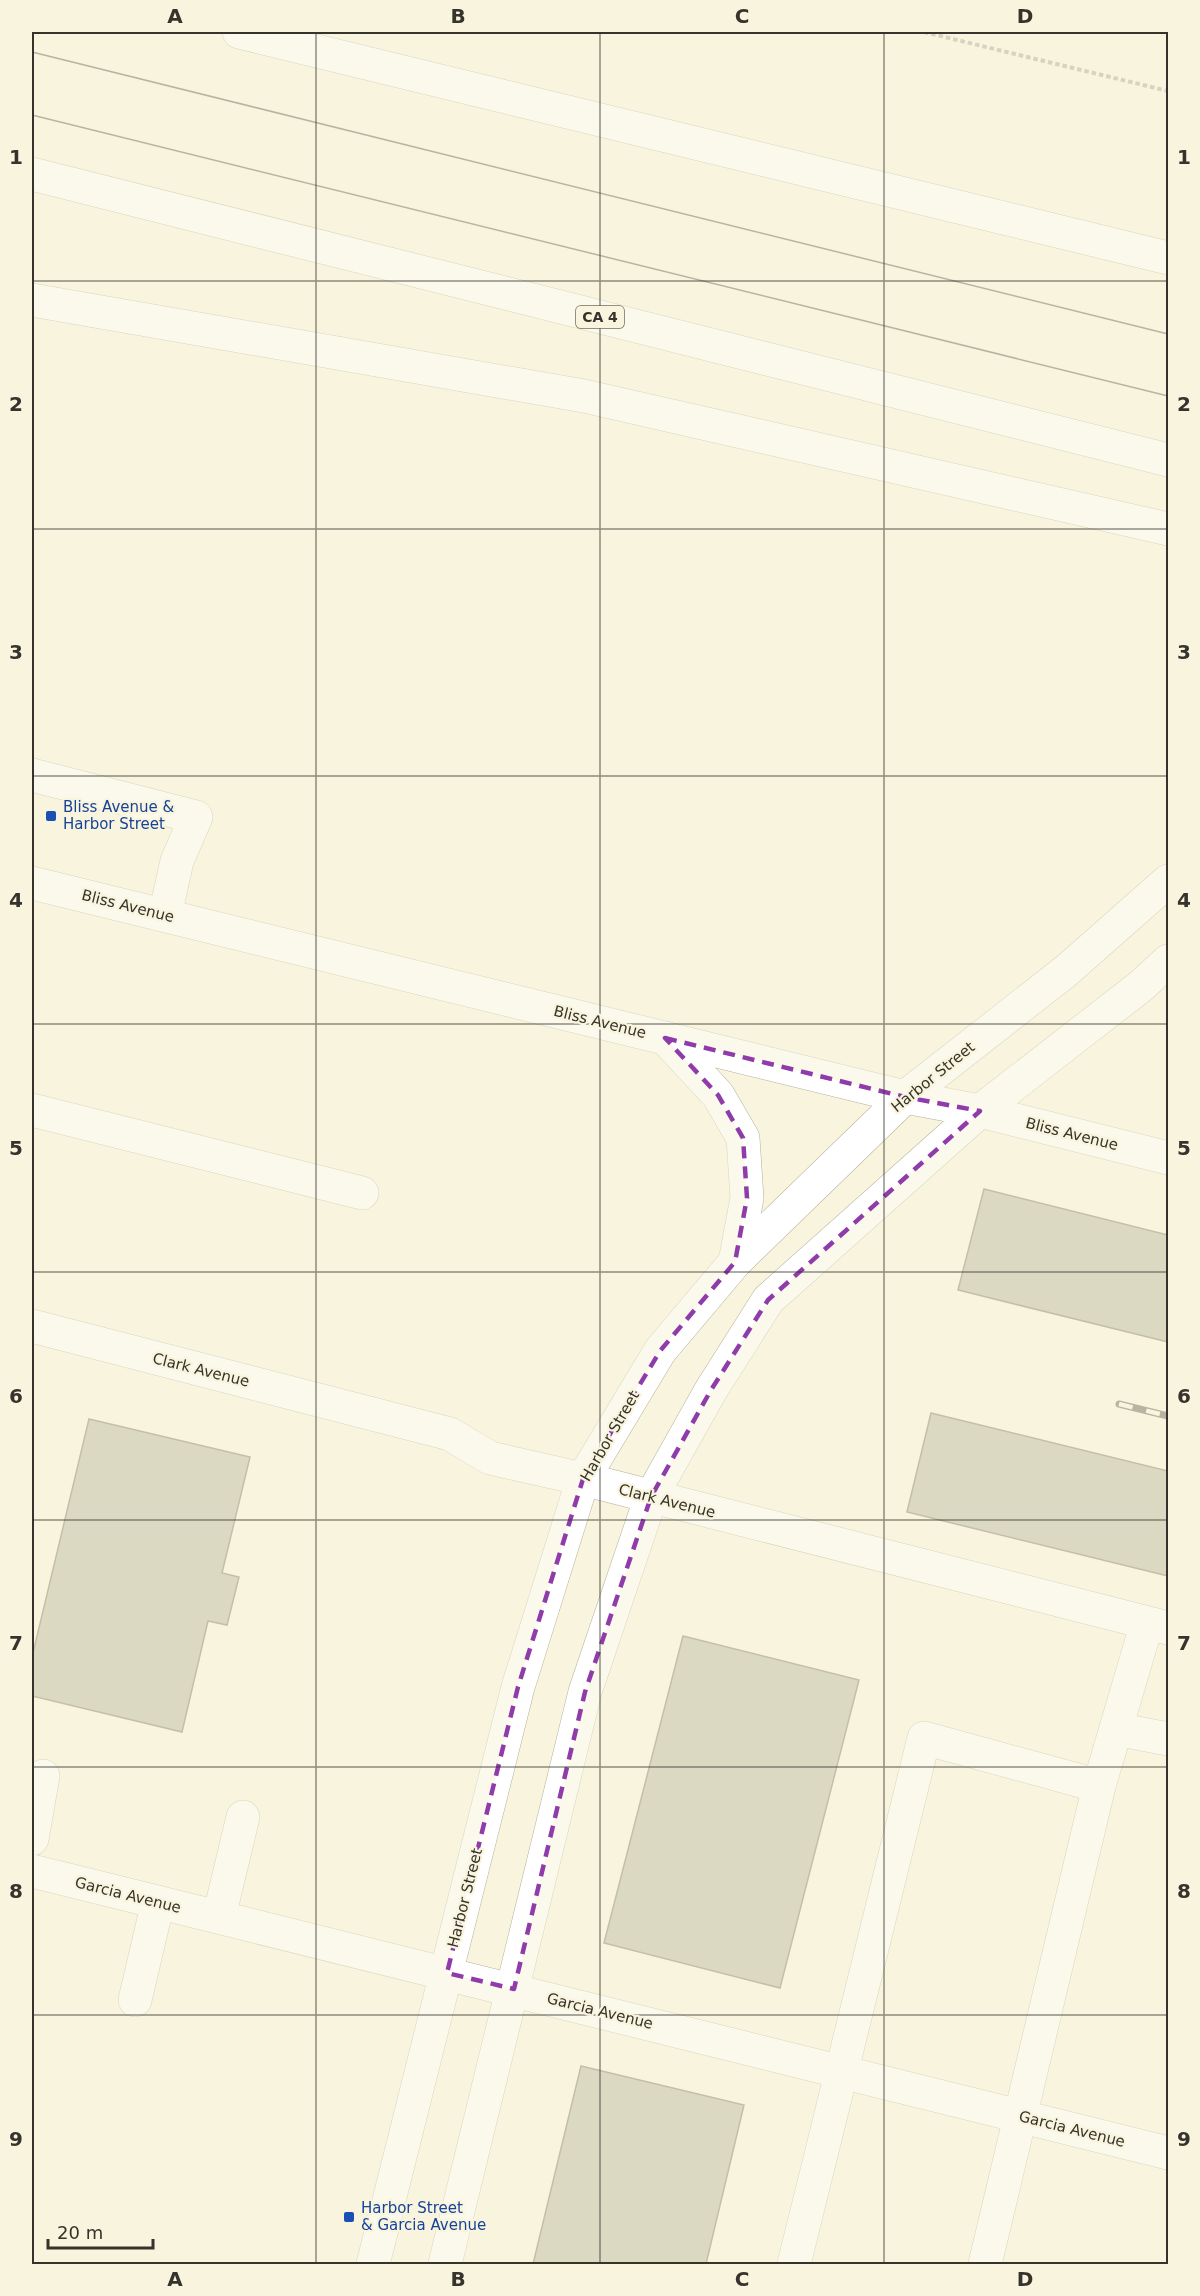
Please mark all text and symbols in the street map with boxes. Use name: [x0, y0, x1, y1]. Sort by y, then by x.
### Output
text: A: [167, 4, 183, 28]
text: B: [450, 4, 466, 28]
text: C: [735, 4, 749, 28]
text: D: [1017, 4, 1033, 28]
text: 1: [9, 145, 23, 169]
text: 1: [1177, 145, 1191, 169]
road number: CA 4: [576, 306, 624, 328]
text: 2: [9, 392, 23, 416]
text: 2: [1177, 392, 1191, 416]
text: 3: [9, 640, 23, 664]
text: 3: [1177, 640, 1191, 664]
place label: Bliss Avenue & Harbor Street: [63, 798, 175, 833]
marker: Bliss Avenue & Harbor Street: [44, 809, 58, 823]
street label: Bliss Avenue: [80, 886, 176, 926]
text: 4: [9, 888, 23, 912]
text: 4: [1177, 888, 1191, 912]
street label: Bliss Avenue: [552, 1002, 648, 1042]
street label: Harbor Street: [888, 1038, 978, 1116]
street label: Bliss Avenue: [1024, 1114, 1120, 1154]
text: 5: [9, 1136, 23, 1160]
text: 5: [1177, 1136, 1191, 1160]
street label: Clark Avenue: [151, 1349, 251, 1391]
text: 6: [9, 1384, 23, 1408]
text: 6: [1177, 1384, 1191, 1408]
street label: Harbor Street: [577, 1387, 643, 1485]
street label: Clark Avenue: [617, 1480, 717, 1522]
text: 7: [9, 1631, 23, 1655]
text: 7: [1177, 1631, 1191, 1655]
street label: Harbor Street: [444, 1846, 486, 1950]
street label: Garcia Avenue: [73, 1873, 183, 1917]
text: 8: [9, 1879, 23, 1903]
text: 8: [1177, 1879, 1191, 1903]
street label: Garcia Avenue: [545, 1989, 655, 2033]
street label: Garcia Avenue: [1017, 2107, 1127, 2151]
text: 9: [9, 2127, 23, 2151]
text: 9: [1177, 2127, 1191, 2151]
place label: Harbor Street & Garcia Avenue: [361, 2199, 486, 2234]
marker: Harbor Street & Garcia Avenue: [342, 2210, 356, 2224]
scale bar: [48, 2212, 153, 2250]
text: 20 m: [57, 2222, 103, 2243]
text: A: [167, 2267, 183, 2291]
text: B: [450, 2267, 466, 2291]
text: C: [735, 2267, 749, 2291]
text: D: [1017, 2267, 1033, 2291]

